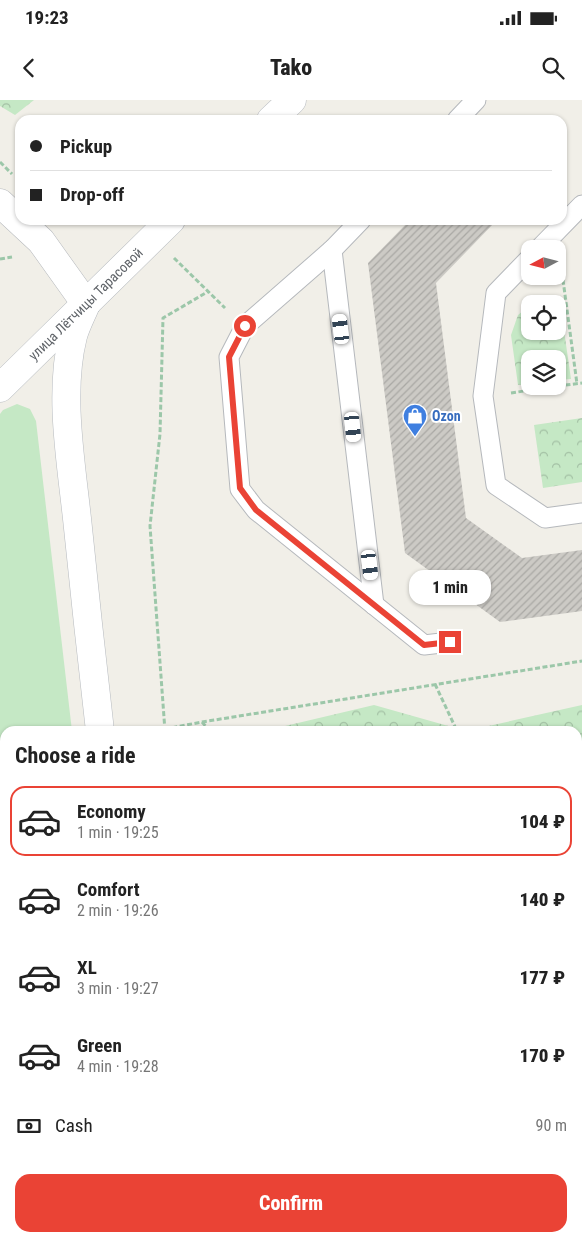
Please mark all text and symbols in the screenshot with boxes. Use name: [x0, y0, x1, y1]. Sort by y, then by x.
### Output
text: 19:23: [25, 6, 69, 29]
icon: back: [15, 54, 43, 82]
icon: search: [539, 54, 567, 82]
text: Tako: [270, 55, 312, 80]
text: Pickup: [60, 135, 112, 158]
text: Drop-off: [60, 183, 124, 206]
north arrow: [521, 240, 566, 285]
map controls: [521, 240, 566, 395]
street label: улица Лётчицы Тарасовой: [25, 244, 146, 363]
button: locate: [521, 295, 566, 340]
car: [331, 313, 350, 345]
route start: [234, 315, 256, 337]
button: layers: [521, 350, 566, 395]
shop icon: Ozon: [402, 403, 428, 437]
place label: Ozon: [432, 408, 461, 424]
car: [343, 411, 362, 443]
car: [360, 549, 379, 581]
callout: 1 min: [409, 570, 491, 604]
text: 1 min: [432, 578, 468, 597]
route end: [439, 631, 461, 653]
text: Choose a ride: [15, 743, 136, 768]
icon: car: [17, 799, 62, 844]
text: Economy: [77, 800, 146, 823]
text: 104 ₽: [520, 810, 565, 833]
text: 1 min · 19:25: [77, 823, 159, 842]
icon: car: [17, 877, 62, 922]
text: Comfort: [77, 878, 140, 901]
text: 140 ₽: [520, 888, 565, 911]
text: 2 min · 19:26: [77, 901, 159, 920]
icon: car: [17, 955, 62, 1000]
text: XL: [77, 956, 97, 979]
text: 177 ₽: [520, 966, 565, 989]
text: 3 min · 19:27: [77, 979, 159, 998]
icon: car: [17, 1033, 62, 1078]
text: Green: [77, 1034, 122, 1057]
text: 170 ₽: [520, 1044, 565, 1067]
text: 4 min · 19:28: [77, 1057, 159, 1076]
icon: cash: [15, 1112, 43, 1140]
text: Cash: [55, 1114, 93, 1137]
text: 90 m: [535, 1116, 567, 1135]
button: Confirm: [15, 1174, 567, 1232]

